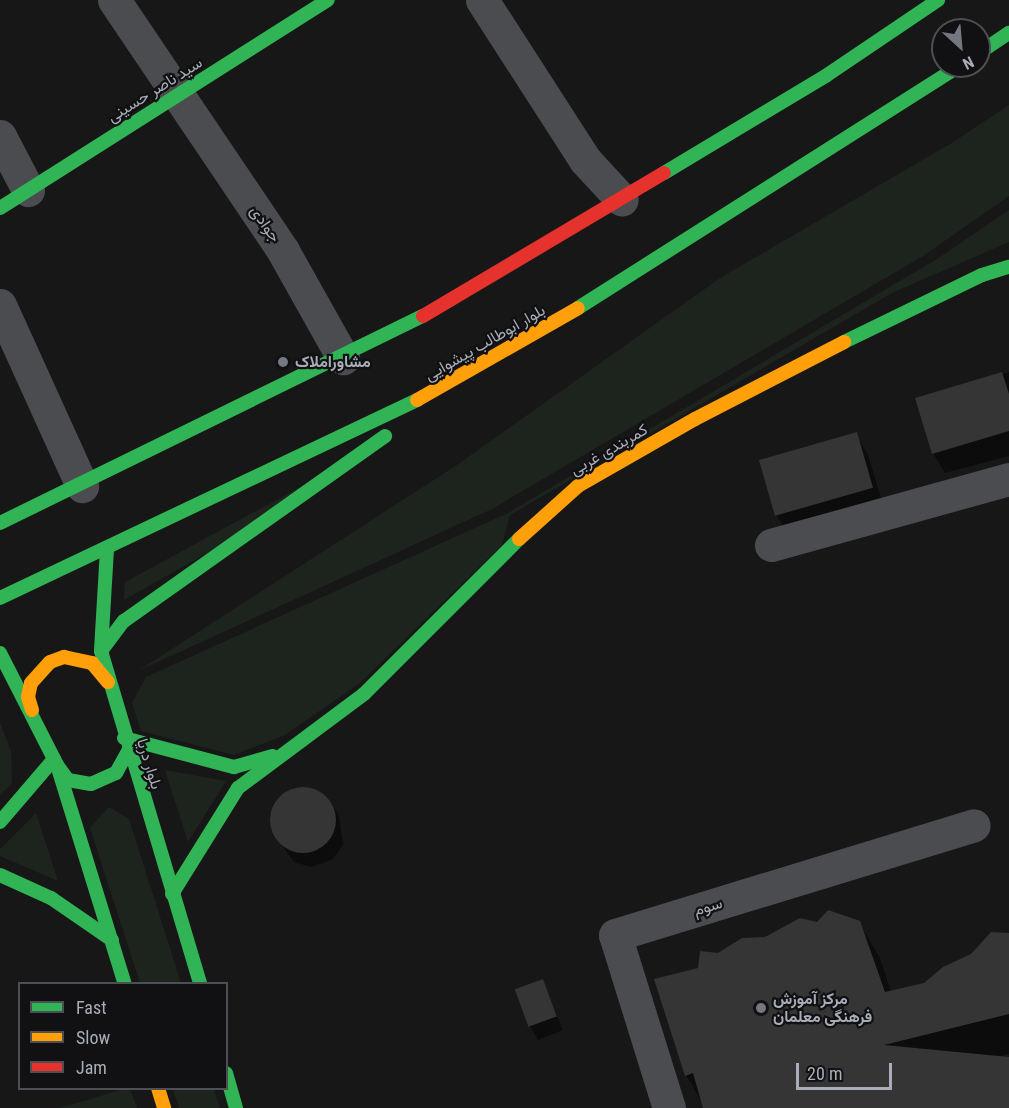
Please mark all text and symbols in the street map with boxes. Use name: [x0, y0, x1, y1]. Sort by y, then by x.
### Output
north arrow: [931, 18, 991, 78]
text: N: [960, 52, 977, 74]
street label: سید ناصر حسینی: [104, 53, 206, 127]
street label: جوادی: [246, 202, 284, 246]
street label: بلوار ابوطالب پیشوایی: [421, 301, 549, 385]
place label: مشاوراملاک: [295, 352, 371, 372]
marker: مشاوراملاک: [276, 355, 290, 369]
street label: کمربندی غربی: [567, 420, 651, 480]
street label: بلوار دریا: [132, 736, 166, 792]
street label: سوم: [691, 894, 725, 920]
legend: [18, 982, 228, 1090]
place label: مرکز آموزش فرهنگی معلمان: [773, 989, 872, 1027]
text: Fast: [76, 997, 107, 1018]
marker: مرکز آموزش فرهنگی معلمان: [754, 1001, 768, 1015]
text: Slow: [76, 1027, 110, 1048]
scale bar: [799, 1051, 895, 1089]
text: Jam: [76, 1057, 107, 1078]
text: 20 m: [807, 1063, 842, 1084]

